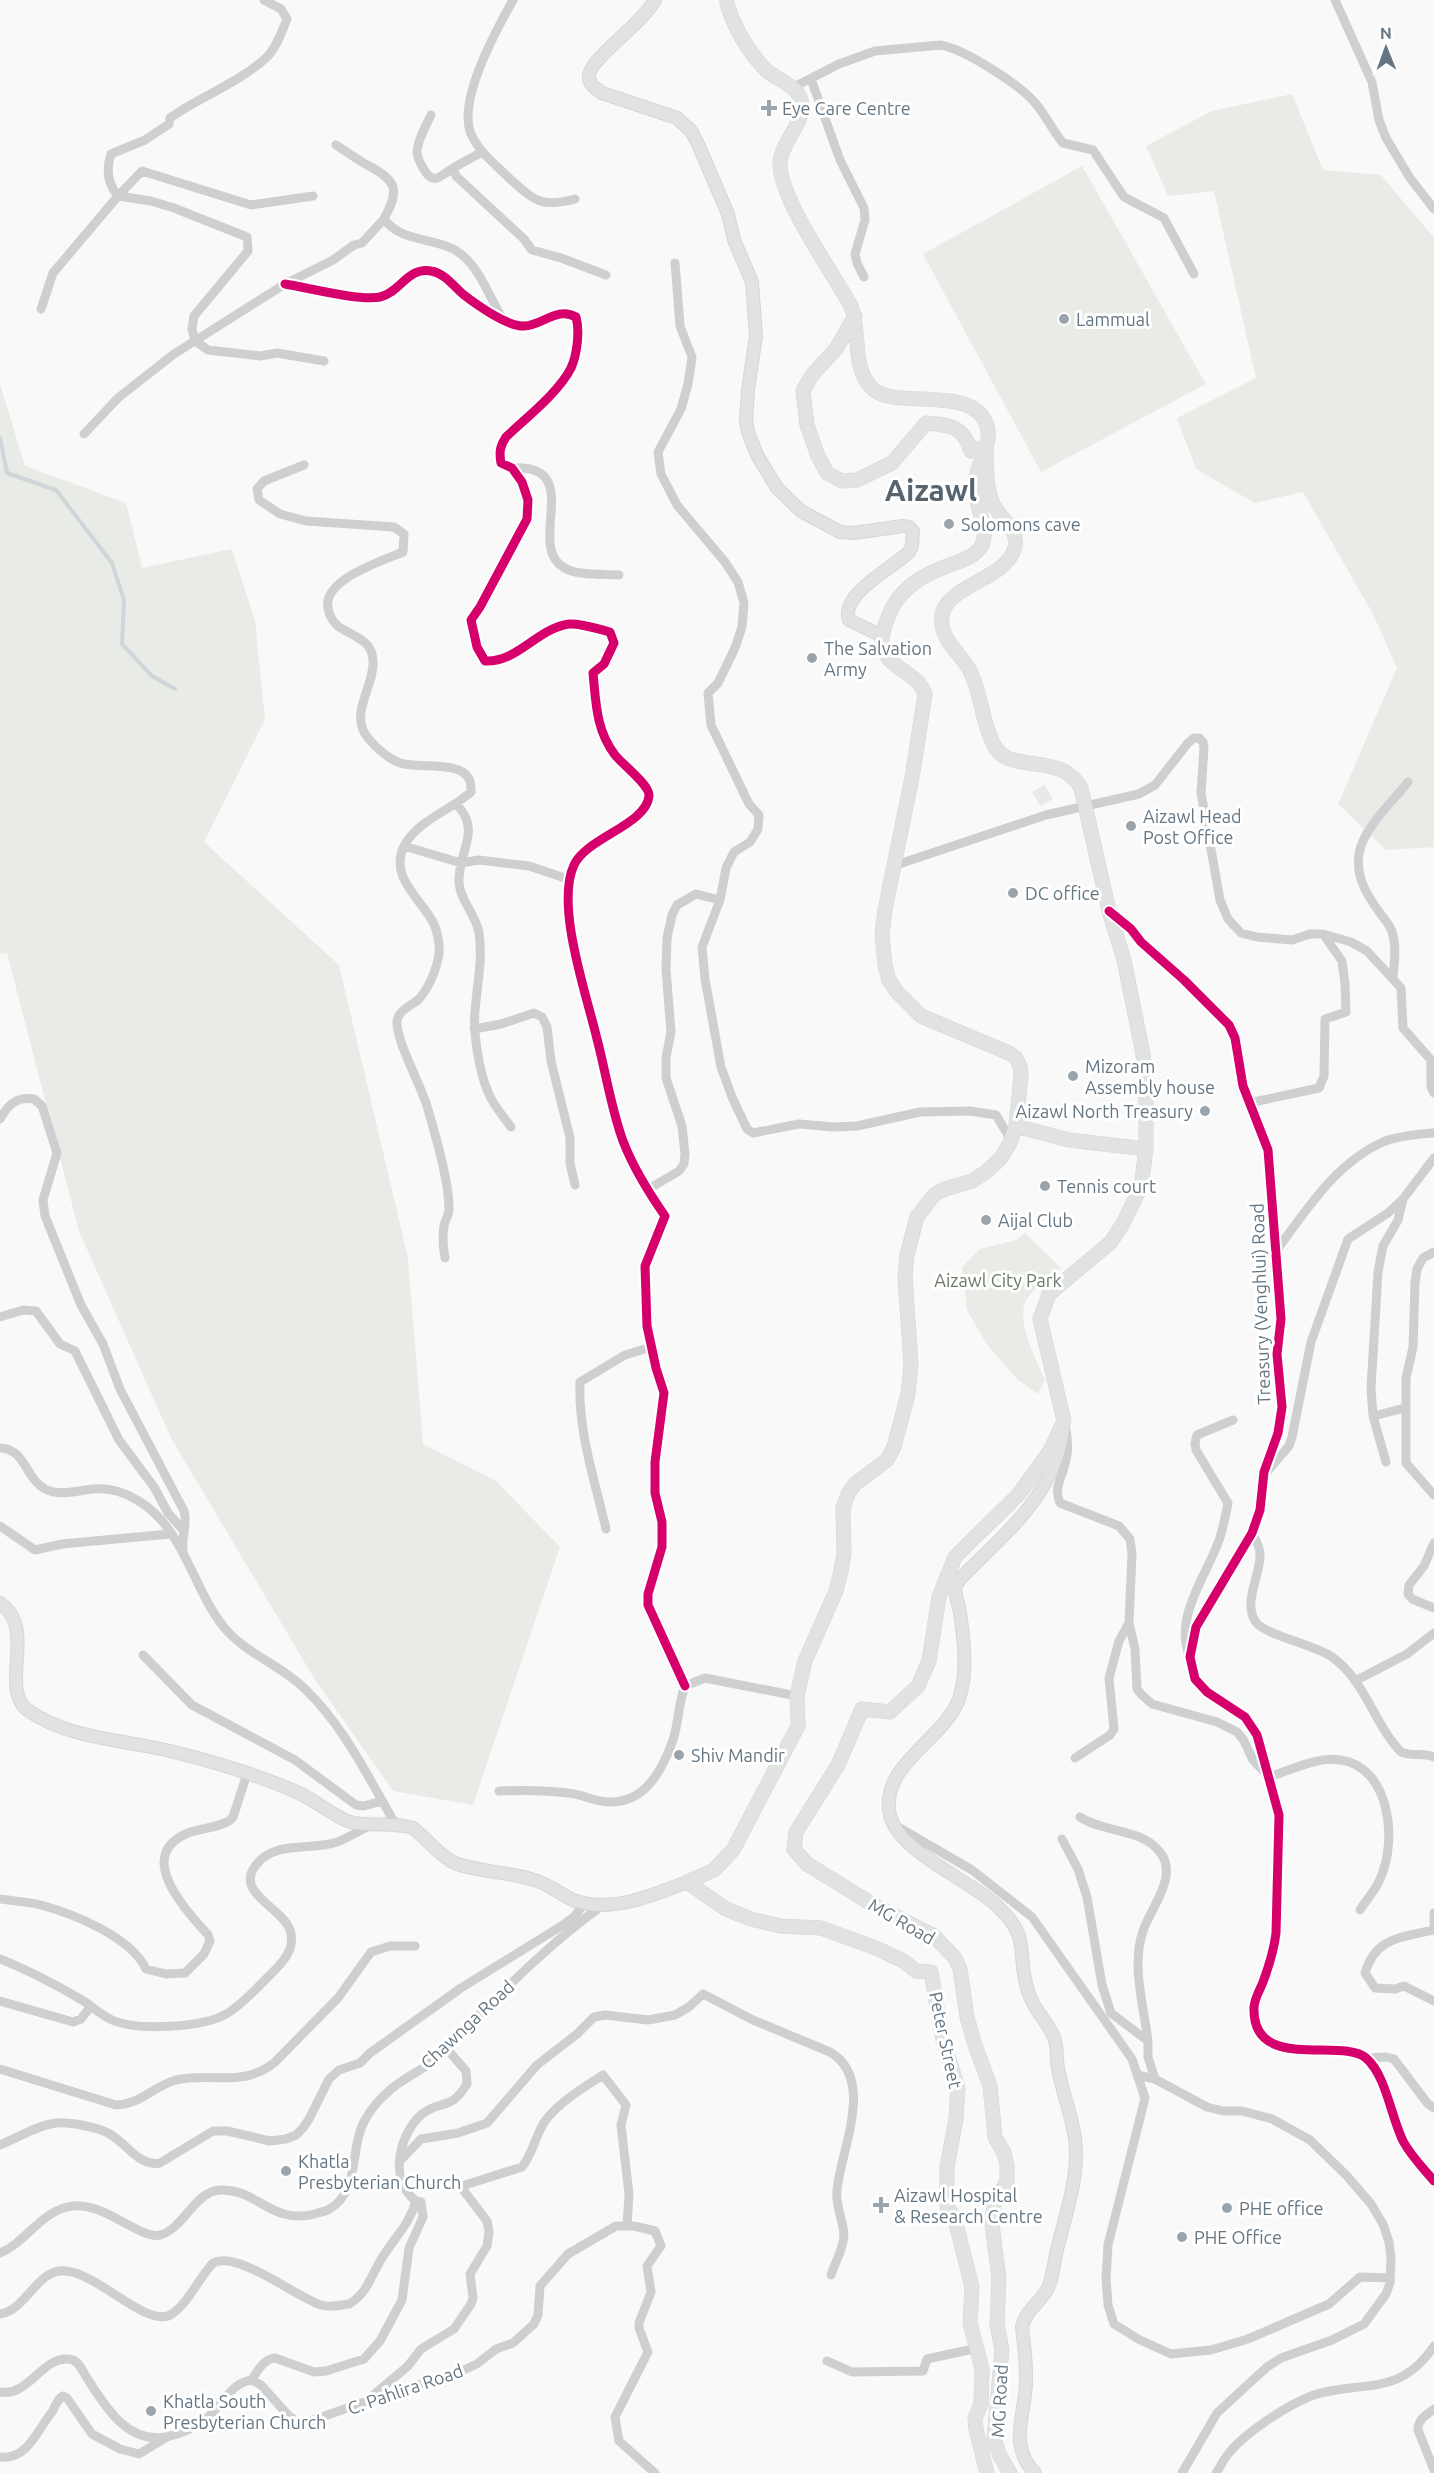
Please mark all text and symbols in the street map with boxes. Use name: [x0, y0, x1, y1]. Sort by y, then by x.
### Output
north arrow: [1356, 18, 1416, 78]
text: N: [1380, 24, 1392, 42]
place label: Eye Care Centre: [782, 98, 911, 118]
marker: Eye Care Centre: [760, 99, 778, 117]
place label: Lammual: [1076, 309, 1150, 329]
marker: Lammual: [1057, 312, 1071, 326]
district label: Aizawl: [885, 473, 977, 507]
place label: Solomons cave: [961, 514, 1081, 534]
marker: Solomons cave: [942, 517, 956, 531]
place label: The Salvation Army: [824, 638, 932, 679]
marker: The Salvation Army: [805, 651, 819, 665]
place label: Aizawl Head Post Office: [1143, 806, 1242, 847]
marker: Aizawl Head Post Office: [1124, 819, 1138, 833]
place label: DC office: [1025, 883, 1100, 903]
marker: DC office: [1006, 886, 1020, 900]
place label: Mizoram Assembly house: [1085, 1056, 1215, 1097]
marker: Mizoram Assembly house: [1066, 1069, 1080, 1083]
place label: Aizawl North Treasury: [1016, 1101, 1193, 1121]
marker: Aizawl North Treasury: [1198, 1104, 1212, 1118]
place label: Tennis court: [1057, 1176, 1156, 1196]
marker: Tennis court: [1038, 1179, 1052, 1193]
street label: Treasury (Venghlui) Road: [1246, 1203, 1275, 1405]
place label: Aijal Club: [998, 1210, 1073, 1230]
marker: Aijal Club: [979, 1213, 993, 1227]
park label: Aizawl City Park: [934, 1270, 1062, 1290]
place label: Shiv Mandir: [691, 1745, 785, 1765]
marker: Shiv Mandir: [672, 1748, 686, 1762]
street label: MG Road: [865, 1894, 939, 1948]
street label: Chawnga Road: [416, 1976, 518, 2072]
street label: Peter Street: [926, 1990, 966, 2090]
place label: Khatla Presbyterian Church: [298, 2151, 461, 2192]
marker: Khatla Presbyterian Church: [279, 2164, 293, 2178]
place label: Aizawl Hospital & Research Centre: [894, 2185, 1043, 2226]
marker: Aizawl Hospital & Research Centre: [872, 2196, 890, 2214]
place label: PHE office: [1239, 2198, 1323, 2218]
marker: PHE office: [1220, 2201, 1234, 2215]
place label: PHE Office: [1194, 2227, 1282, 2247]
marker: PHE Office: [1175, 2230, 1189, 2244]
street label: C. Pahlira Road: [345, 2360, 465, 2418]
street label: MG Road: [987, 2364, 1011, 2438]
place label: Khatla South Presbyterian Church: [163, 2391, 326, 2432]
marker: Khatla South Presbyterian Church: [144, 2404, 158, 2418]

